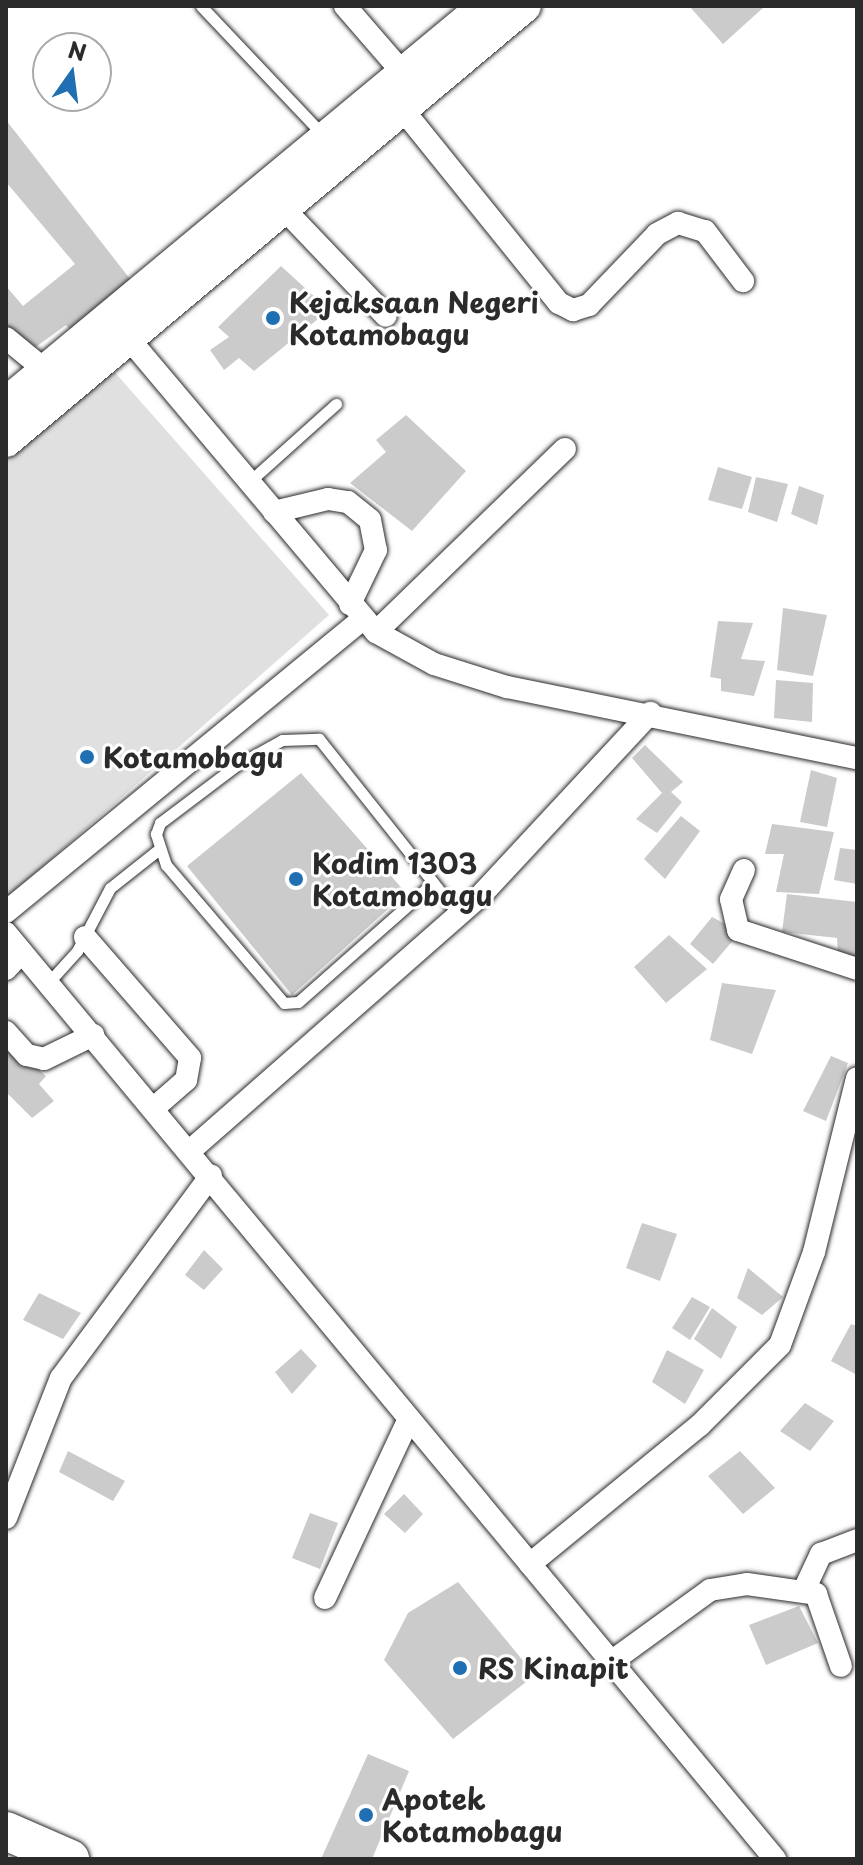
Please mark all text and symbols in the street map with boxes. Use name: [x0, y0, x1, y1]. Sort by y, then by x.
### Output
north arrow: [32, 32, 112, 112]
text: N: [65, 32, 90, 68]
place label: Kejaksaan Negeri Kotamobagu: [289, 285, 539, 351]
marker: Kejaksaan Negeri Kotamobagu: [264, 309, 282, 327]
place label: Kotamobagu: [103, 740, 284, 774]
marker: Kotamobagu: [78, 748, 96, 766]
place label: Kodim 1303 Kotamobagu: [312, 846, 493, 912]
marker: Kodim 1303 Kotamobagu: [287, 870, 305, 888]
place label: RS Kinapit: [478, 1651, 631, 1685]
marker: RS Kinapit: [449, 1657, 471, 1679]
place label: Apotek Kotamobagu: [382, 1782, 563, 1848]
marker: Apotek Kotamobagu: [357, 1806, 375, 1824]

